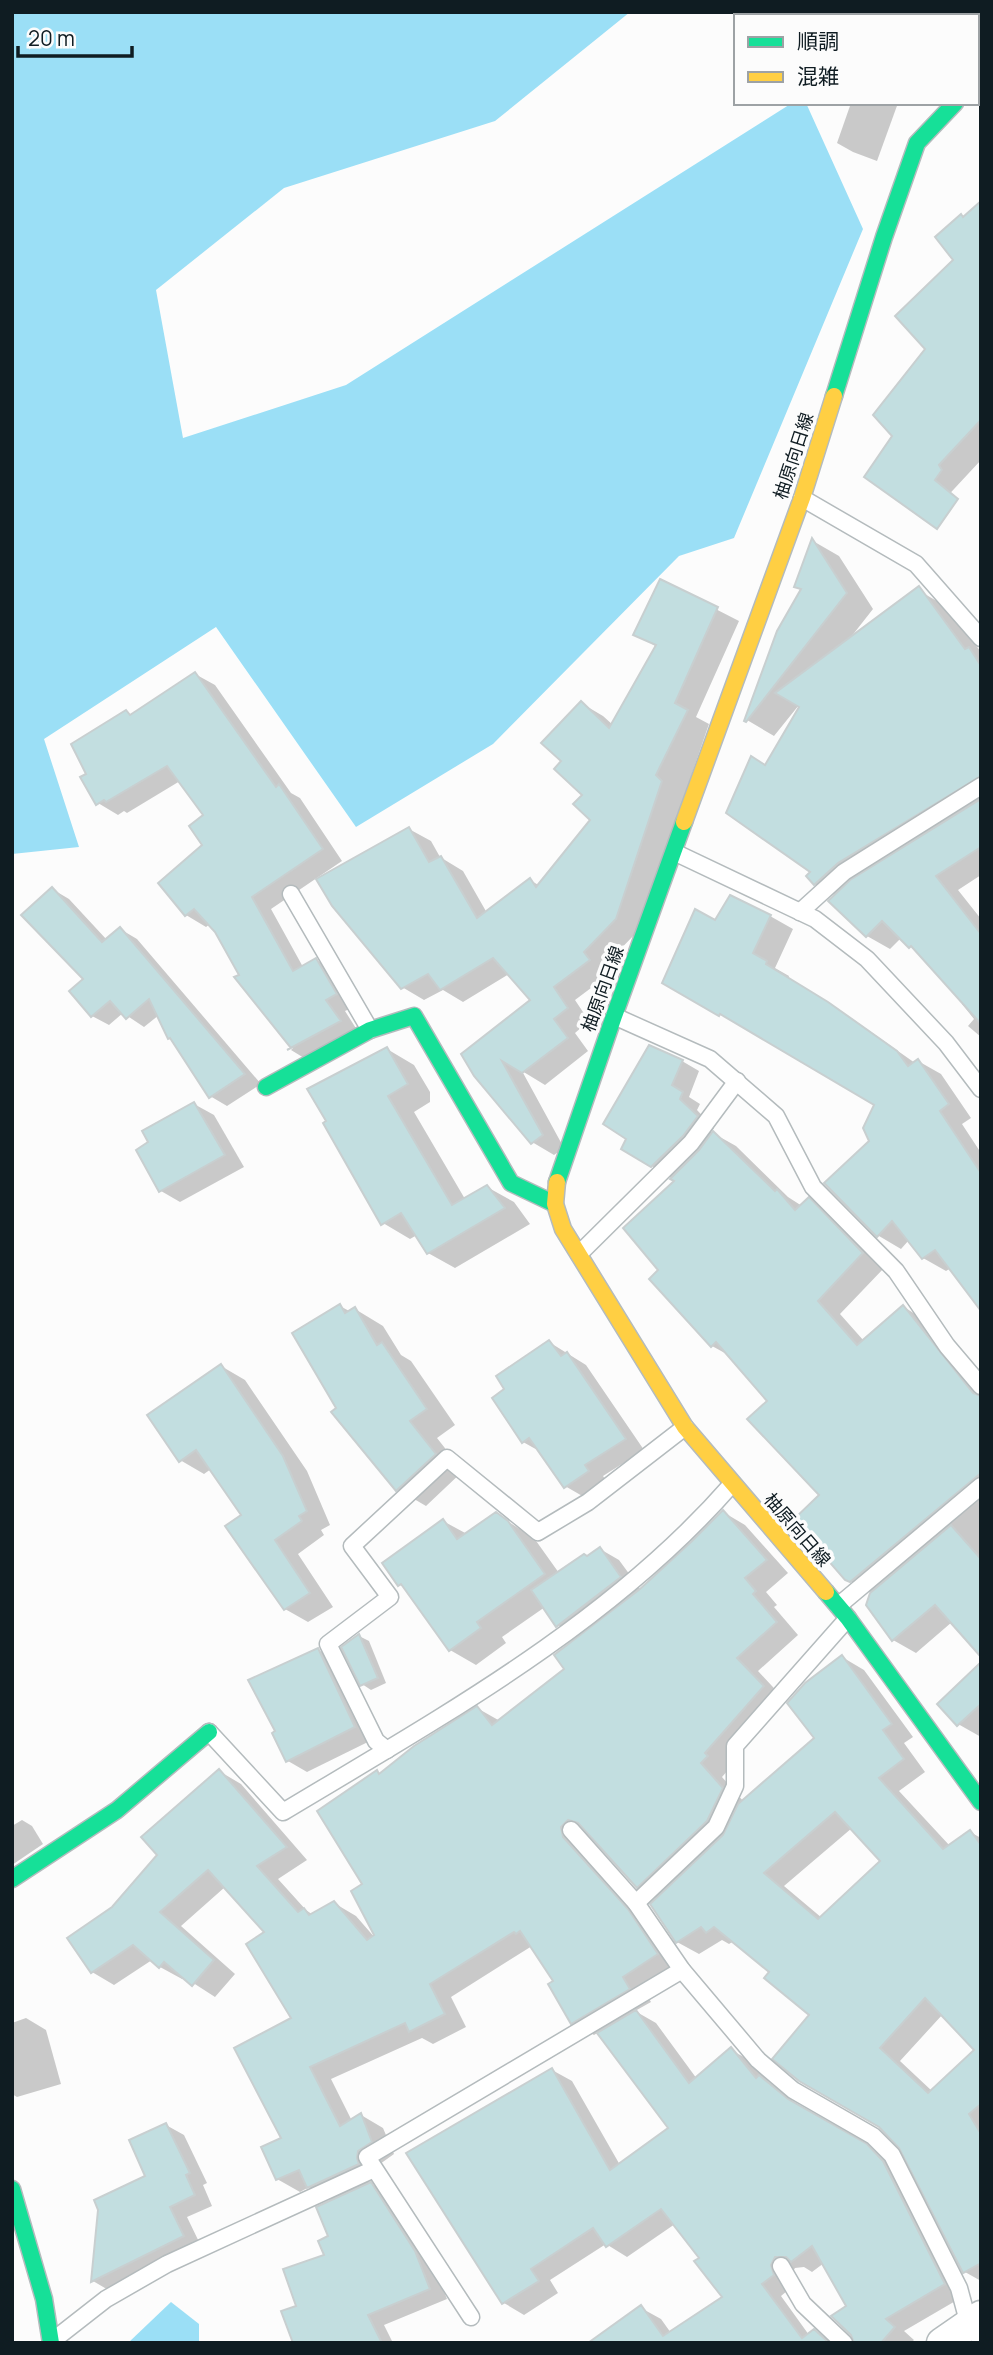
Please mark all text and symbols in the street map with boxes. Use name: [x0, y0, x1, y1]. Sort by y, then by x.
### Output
scale bar: [18, 14, 131, 58]
legend: [734, 14, 979, 105]
text: 20 m: [28, 24, 75, 52]
text: 順調: [797, 27, 839, 55]
text: 混雑: [797, 62, 839, 90]
street label: 柚原向日線: [768, 409, 818, 502]
street label: 柚原向日線: [575, 942, 629, 1035]
street label: 柚原向日線: [759, 1488, 836, 1571]

